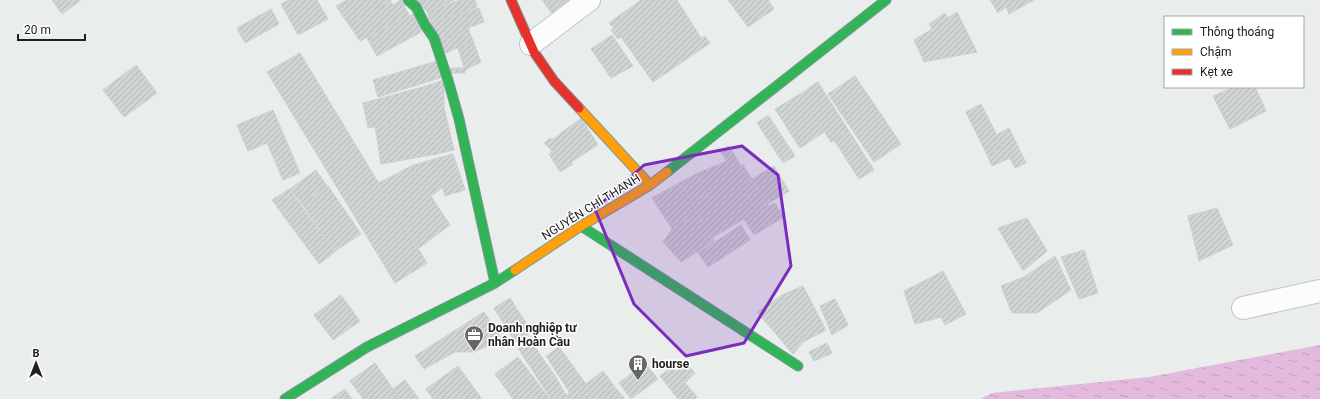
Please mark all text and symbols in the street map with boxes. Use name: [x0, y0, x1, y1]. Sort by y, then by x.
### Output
scale bar: [18, 16, 85, 42]
legend: [1164, 16, 1304, 88]
text: 20 m: [24, 23, 51, 37]
text: Thông thoáng: [1200, 25, 1274, 39]
text: Chậm: [1200, 45, 1231, 59]
text: Kẹt xe: [1200, 65, 1233, 79]
street label: NGUYỄN CHÍ THANH: [538, 169, 643, 243]
place label: Doanh nghiệp tư nhân Hoàn Cầu: [488, 321, 577, 349]
office icon: Doanh nghiệp tư nhân Hoàn Cầu: [463, 324, 485, 352]
north arrow: [16, 343, 56, 383]
text: B: [32, 347, 40, 360]
building icon: hourse: [627, 353, 649, 381]
place label: hourse: [652, 357, 690, 371]

